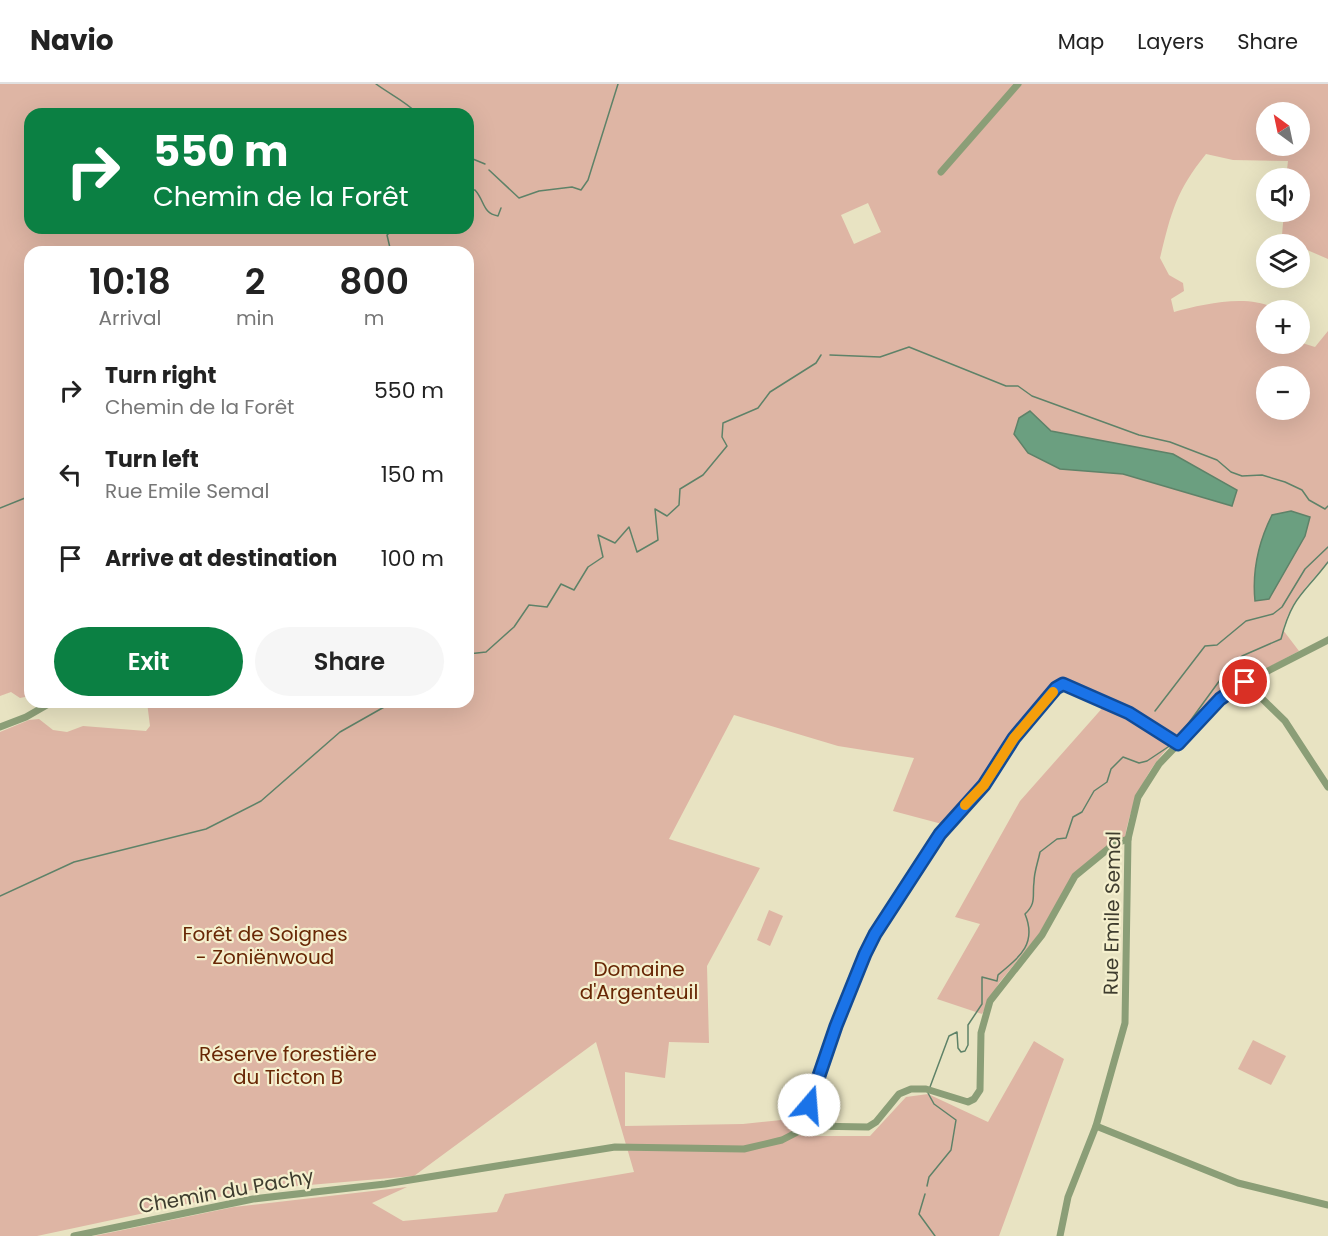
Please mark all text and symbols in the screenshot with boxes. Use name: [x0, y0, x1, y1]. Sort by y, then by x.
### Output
text: Navio: [30, 21, 114, 60]
text: Map: [1058, 27, 1104, 56]
text: Layers: [1137, 27, 1204, 56]
text: Share: [1237, 27, 1298, 56]
north arrow: [1256, 102, 1310, 156]
map controls: [1256, 102, 1310, 420]
text: 550 m: [153, 122, 288, 181]
icon: right: [54, 132, 132, 210]
button: sound: [1256, 168, 1310, 222]
text: Chemin de la Forêt: [153, 178, 409, 215]
button: layers: [1256, 234, 1310, 288]
text: 10:18: [89, 256, 171, 307]
text: 2: [245, 256, 265, 307]
text: 800: [339, 256, 409, 307]
button: +: [1256, 300, 1310, 354]
text: Arrival: [98, 304, 161, 332]
text: min: [236, 304, 274, 332]
text: m: [364, 304, 384, 332]
text: Turn right: [105, 360, 216, 391]
button: −: [1256, 366, 1310, 420]
icon: right: [54, 374, 87, 407]
text: 550 m: [374, 375, 444, 406]
text: Chemin de la Forêt: [105, 393, 294, 421]
text: Turn left: [105, 444, 199, 475]
icon: left: [54, 458, 87, 491]
text: 150 m: [381, 459, 444, 490]
text: Rue Emile Semal: [105, 477, 269, 505]
icon: arrive: [54, 542, 87, 575]
text: Arrive at destination: [105, 543, 337, 574]
text: 100 m: [381, 543, 444, 574]
button: Exit: [54, 627, 243, 696]
button: Share: [255, 627, 444, 696]
pin: [1219, 656, 1270, 707]
icon: arrive: [1228, 665, 1261, 698]
street label: Rue Emile Semal: [1097, 831, 1127, 995]
park label: Forêt de Soignes - Zoniënwoud: [182, 920, 348, 971]
park label: Domaine d'Argenteuil: [580, 955, 698, 1006]
park label: Réserve forestière du Ticton B: [199, 1040, 377, 1091]
position arrow: [777, 1073, 841, 1137]
street label: Chemin du Pachy: [136, 1162, 316, 1220]

